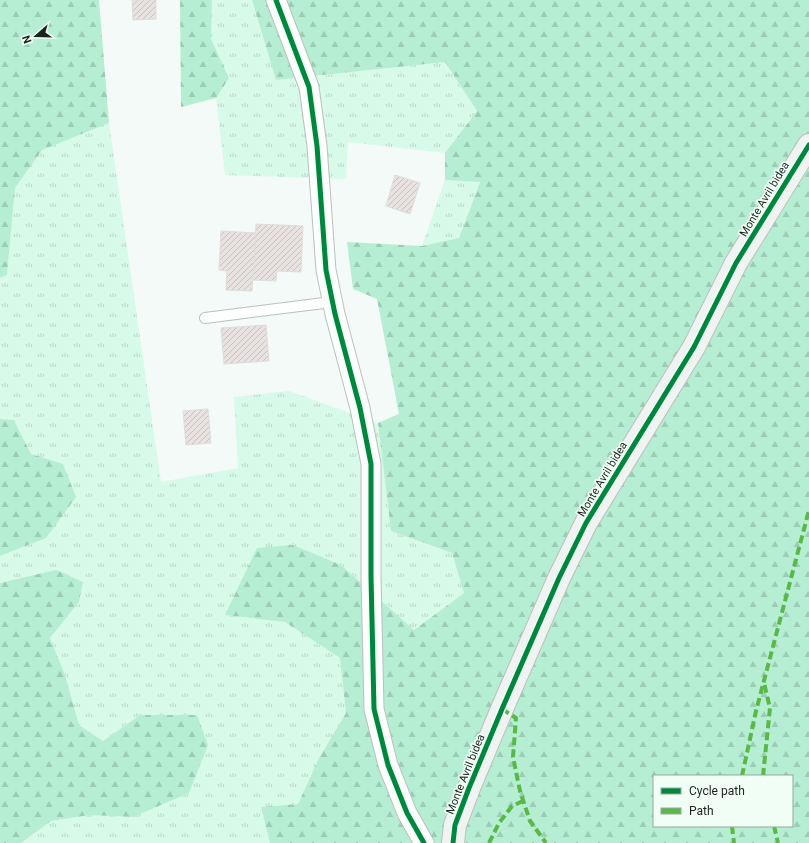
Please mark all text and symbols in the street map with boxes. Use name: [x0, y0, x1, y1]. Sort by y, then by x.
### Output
north arrow: [16, 16, 56, 56]
text: N: [20, 33, 35, 45]
street label: Monte Avril bidea: [737, 159, 792, 239]
street label: Monte Avril bidea: [575, 439, 630, 519]
street label: Monte Avril bidea: [444, 732, 487, 816]
legend: [653, 775, 793, 827]
text: Cycle path: [689, 784, 745, 798]
text: Path: [689, 804, 714, 818]

